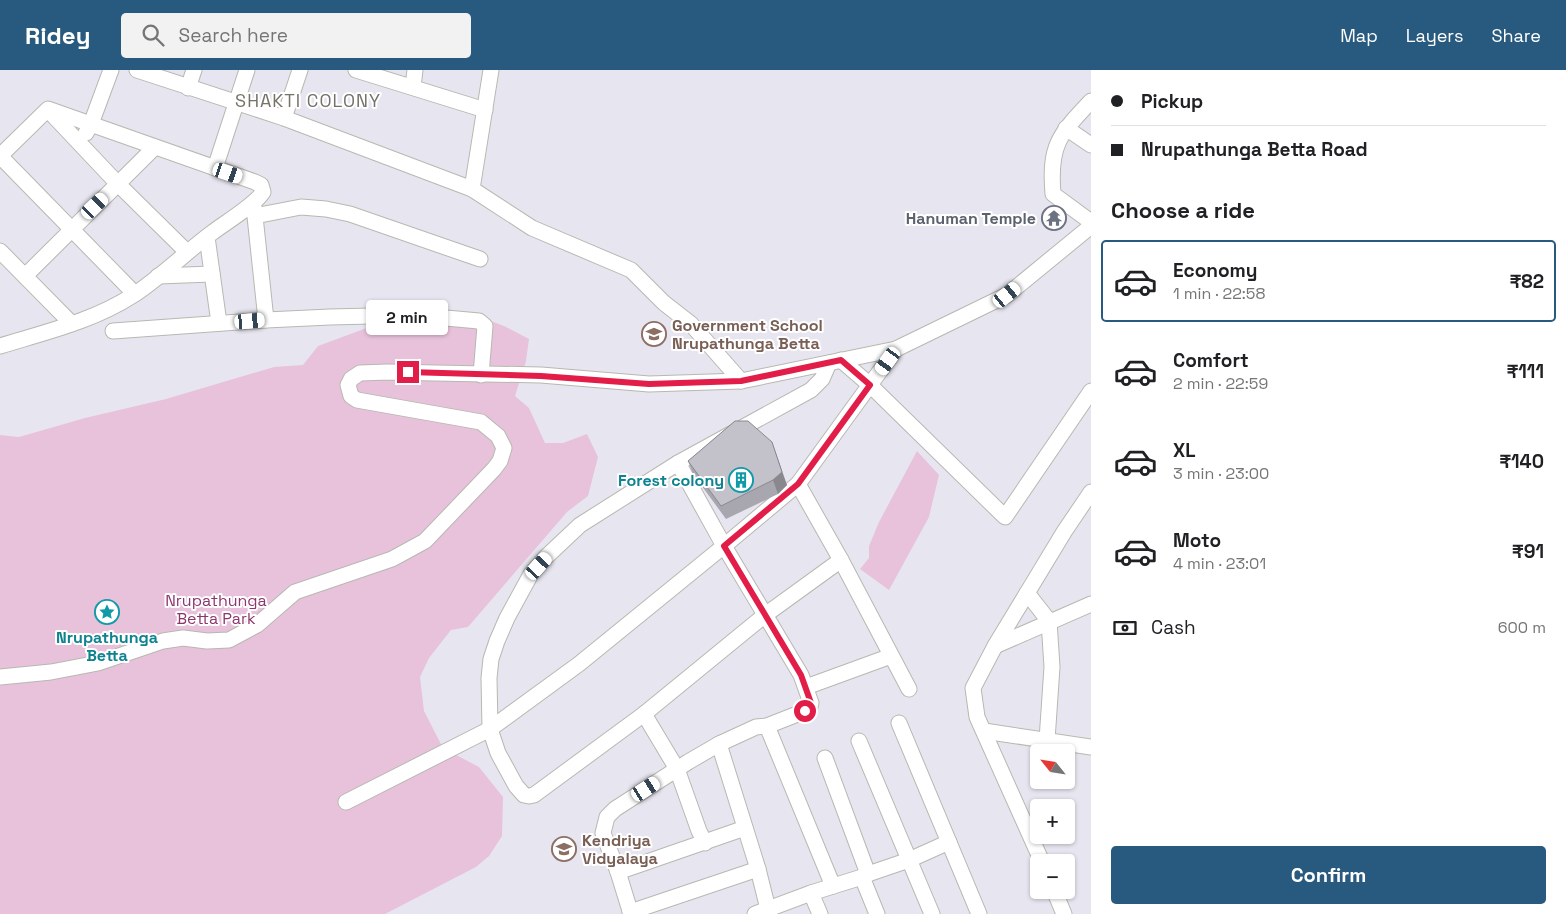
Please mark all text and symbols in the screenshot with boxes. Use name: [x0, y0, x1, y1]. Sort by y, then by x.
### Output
search box: [121, 13, 471, 58]
text: Ridey: [25, 20, 91, 51]
icon: search: [139, 21, 167, 49]
text: Search here: [179, 23, 288, 48]
text: Map: [1340, 24, 1378, 47]
text: Layers: [1406, 24, 1463, 47]
text: Share: [1491, 24, 1541, 47]
district label: SHAKTI COLONY: [235, 89, 381, 112]
text: Pickup: [1141, 89, 1203, 114]
text: Nrupathunga Betta Road: [1141, 137, 1368, 162]
car: [211, 161, 244, 185]
car: [78, 190, 111, 222]
text: Choose a ride: [1111, 196, 1255, 224]
temple icon: Hanuman Temple: [1041, 205, 1067, 231]
place label: Hanuman Temple: [906, 208, 1036, 229]
text: Economy: [1173, 258, 1257, 283]
icon: car: [1113, 259, 1158, 304]
text: ₹82: [1509, 269, 1544, 294]
car: [990, 280, 1023, 310]
text: 1 min · 22:58: [1173, 283, 1265, 304]
callout: 2 min: [367, 300, 449, 334]
text: 2 min: [386, 307, 428, 328]
car: [234, 312, 265, 330]
place label: Government School Nrupathunga Betta: [672, 315, 823, 354]
school or university icon: Government School Nrupathunga Betta: [641, 321, 667, 347]
car: [873, 344, 902, 378]
text: Comfort: [1173, 348, 1249, 373]
icon: car: [1113, 349, 1158, 394]
text: ₹111: [1506, 359, 1544, 384]
route end: [397, 361, 419, 383]
text: 2 min · 22:59: [1173, 373, 1268, 394]
text: XL: [1173, 438, 1196, 463]
icon: car: [1113, 439, 1158, 484]
text: ₹140: [1499, 449, 1544, 474]
text: 3 min · 23:00: [1173, 463, 1269, 484]
building icon: Forest colony: [728, 467, 754, 493]
place label: Forest colony: [618, 470, 724, 491]
text: Moto: [1173, 528, 1221, 553]
icon: car: [1113, 529, 1158, 574]
text: ₹91: [1512, 539, 1544, 564]
car: [523, 550, 554, 582]
text: 4 min · 23:01: [1173, 553, 1266, 574]
park label: Nrupathunga Betta Park: [165, 590, 267, 629]
place icon: Nrupathunga Betta: [94, 599, 120, 625]
icon: cash: [1111, 614, 1139, 642]
text: Cash: [1151, 615, 1196, 640]
text: 600 m: [1498, 617, 1546, 638]
place label: Nrupathunga Betta: [56, 627, 158, 666]
route start: [794, 700, 816, 722]
north arrow: [1030, 744, 1075, 789]
map controls: [1030, 744, 1075, 899]
car: [629, 775, 662, 803]
button: +: [1030, 799, 1075, 844]
place label: Kendriya Vidyalaya: [582, 830, 658, 869]
school or university icon: Kendriya Vidyalaya: [551, 836, 577, 862]
button: Confirm: [1111, 846, 1546, 904]
button: −: [1030, 854, 1075, 899]

